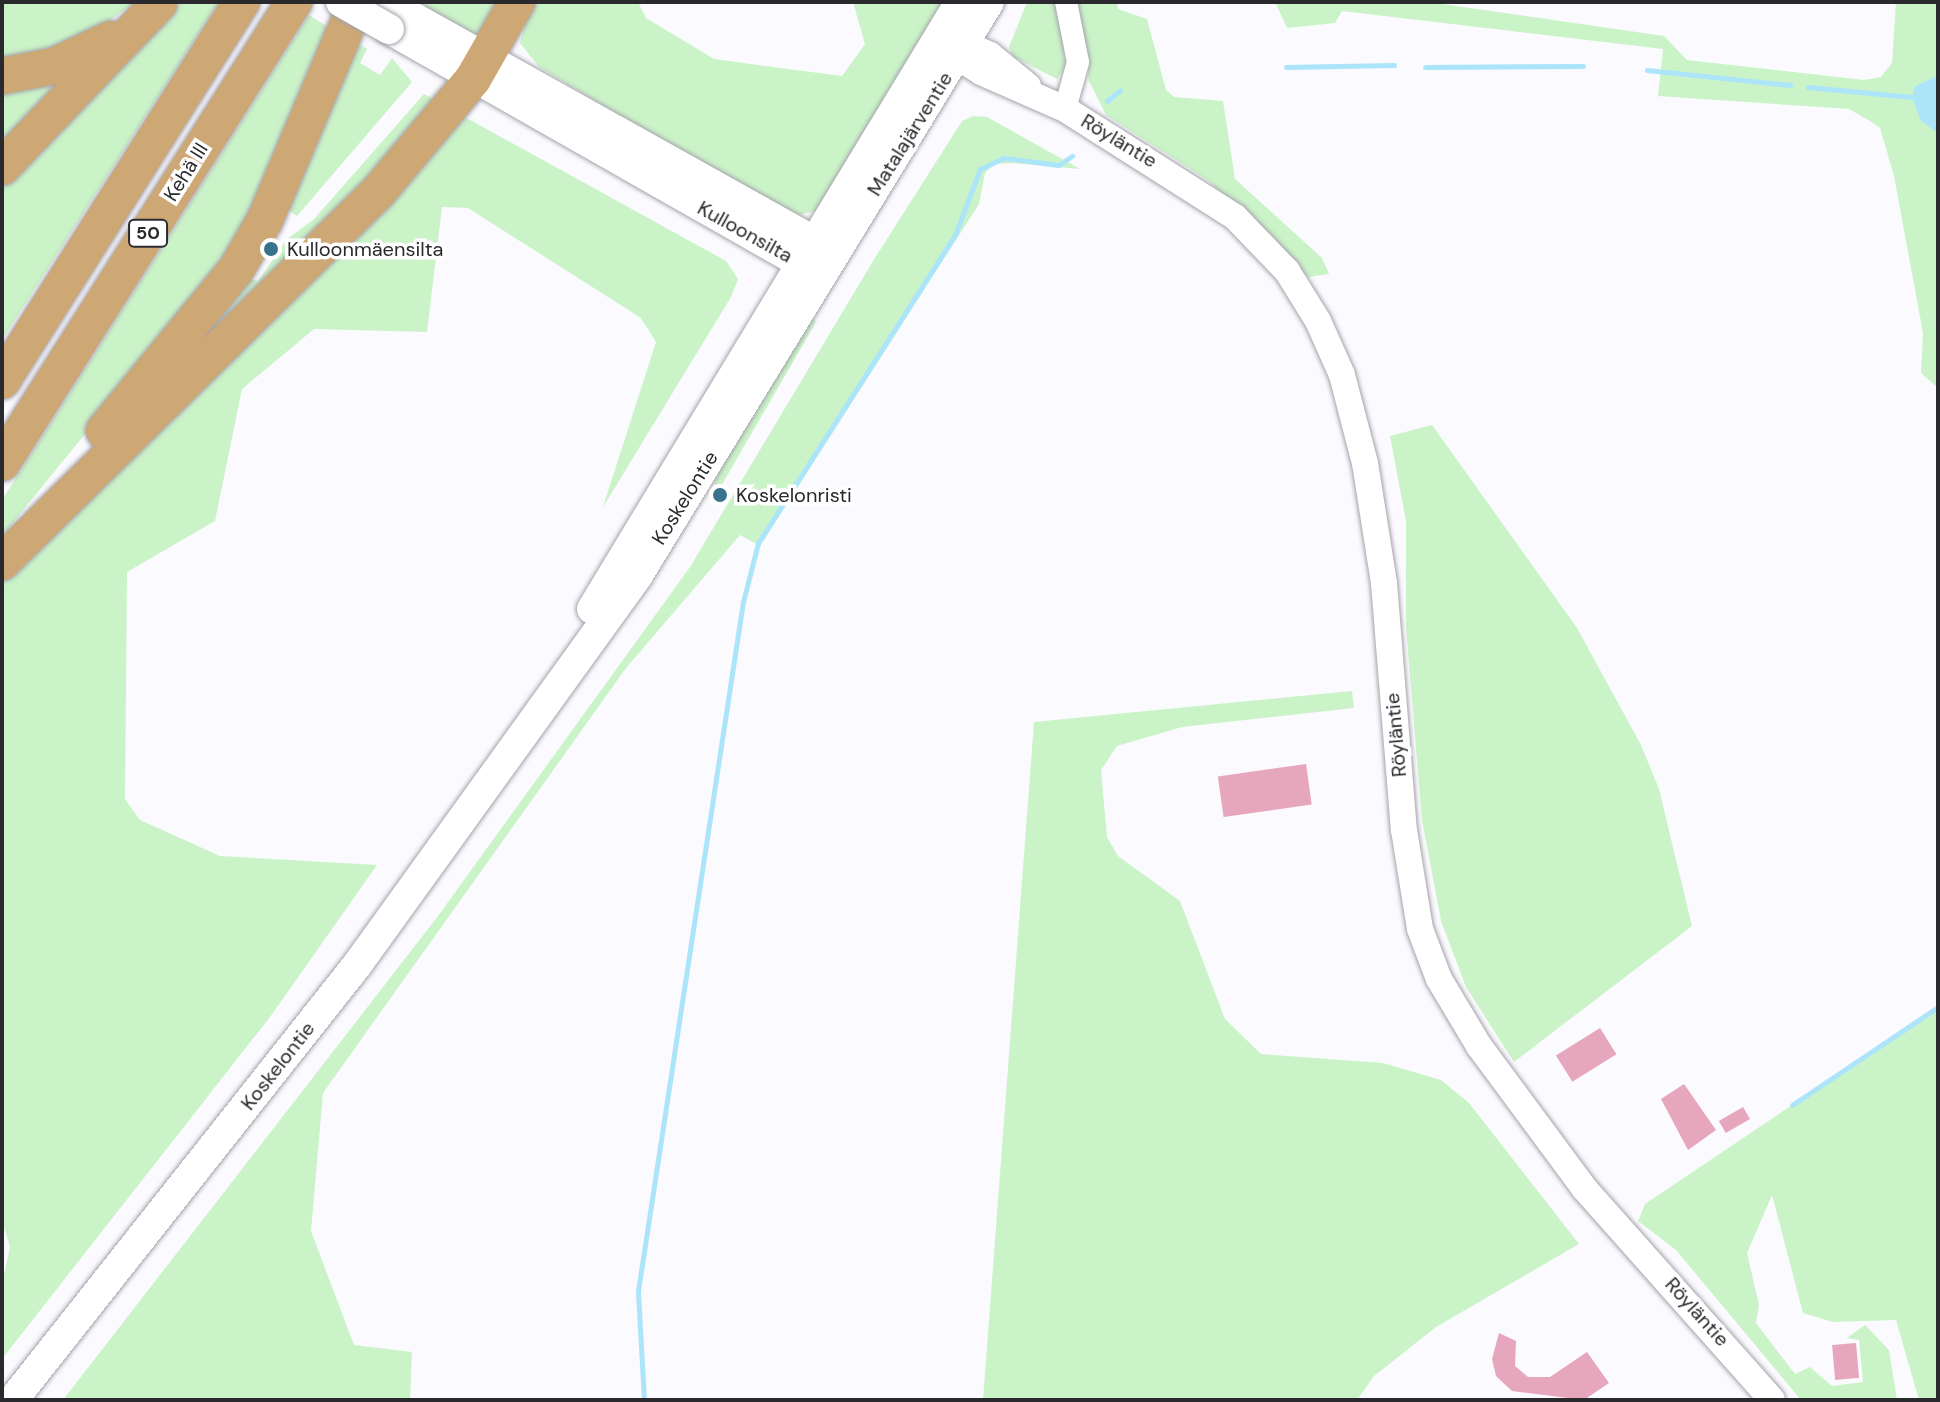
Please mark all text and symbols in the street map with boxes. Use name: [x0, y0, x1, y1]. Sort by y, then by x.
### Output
street label: Matalajärventie: [862, 68, 958, 200]
street label: Röyläntie: [1077, 109, 1161, 173]
street label: Kehä III: [159, 138, 213, 206]
street label: Kulloonsilta: [693, 196, 797, 268]
road number: 50: [128, 219, 168, 247]
place label: Kulloonmäensilta: [287, 237, 443, 261]
marker: Kulloonmäensilta: [262, 240, 280, 258]
street label: Koskelontie: [647, 447, 723, 549]
place label: Koskelonristi: [736, 483, 852, 507]
marker: Koskelonristi: [711, 486, 729, 504]
street label: Röyläntie: [1380, 692, 1412, 778]
street label: Koskelontie: [236, 1017, 320, 1115]
street label: Röyläntie: [1660, 1273, 1734, 1351]

